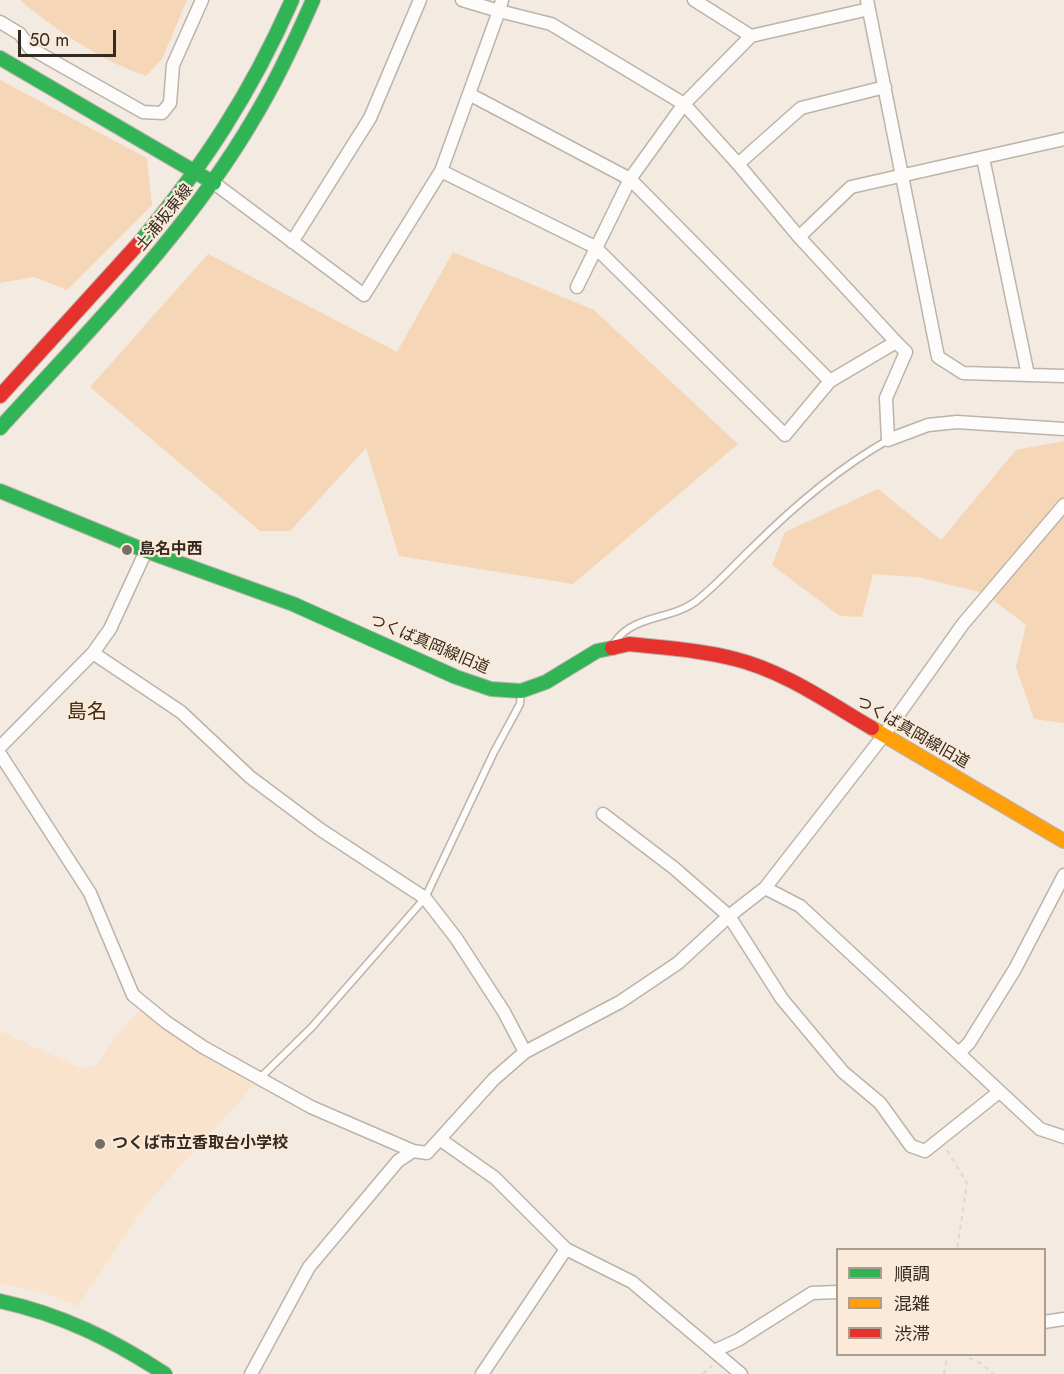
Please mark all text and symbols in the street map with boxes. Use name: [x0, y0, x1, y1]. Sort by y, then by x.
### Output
scale bar: [21, 18, 118, 56]
text: 50 m: [29, 27, 69, 53]
street label: 土浦坂東線: [132, 181, 198, 255]
place label: 島名中西: [139, 540, 203, 560]
marker: 島名中西: [120, 543, 134, 557]
street label: つくば真岡線旧道: [366, 611, 492, 679]
street label: つくば真岡線旧道: [852, 693, 972, 773]
district label: 島名: [67, 701, 107, 725]
place label: つくば市立香取台小学校: [112, 1134, 288, 1154]
marker: つくば市立香取台小学校: [93, 1137, 107, 1151]
legend: [836, 1248, 1046, 1356]
text: 順調: [894, 1261, 930, 1287]
text: 混雑: [894, 1291, 930, 1317]
text: 渋滞: [894, 1321, 930, 1347]

